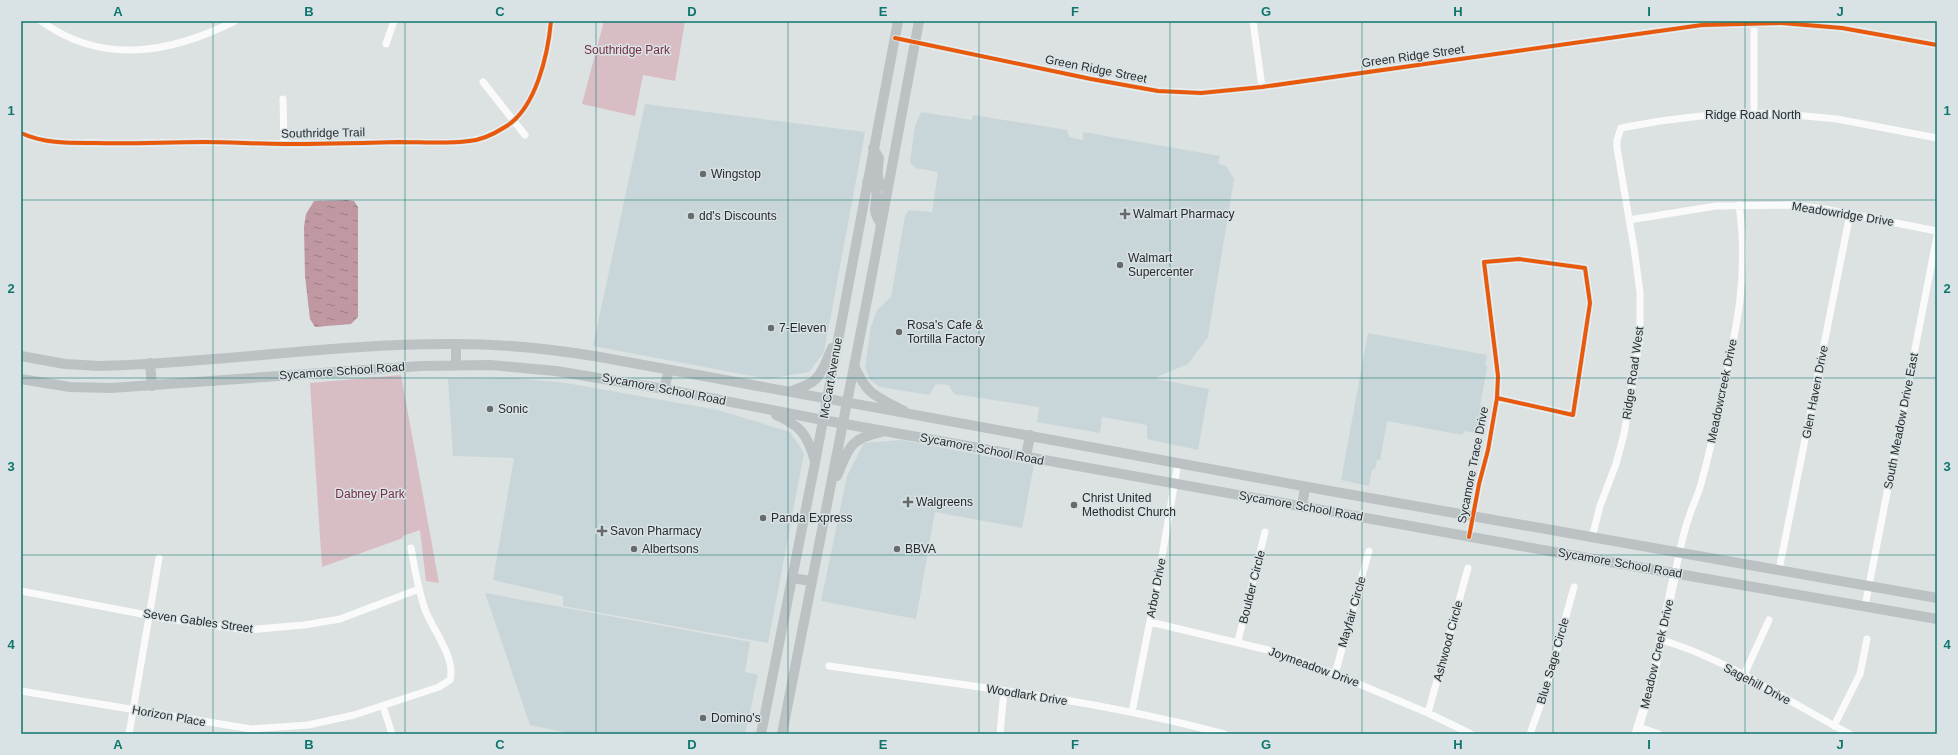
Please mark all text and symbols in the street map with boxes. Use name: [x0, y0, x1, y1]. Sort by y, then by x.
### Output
text: A: [113, 4, 123, 19]
text: B: [304, 4, 314, 19]
text: C: [495, 4, 505, 19]
text: D: [687, 4, 697, 19]
text: E: [879, 4, 888, 19]
text: F: [1071, 4, 1079, 19]
text: G: [1261, 4, 1271, 19]
text: H: [1453, 4, 1463, 19]
text: I: [1647, 4, 1651, 19]
text: J: [1836, 4, 1844, 19]
street label: Green Ridge Street: [1361, 42, 1466, 70]
park label: Southridge Park: [584, 43, 671, 57]
street label: Green Ridge Street: [1044, 52, 1149, 86]
text: 1: [7, 103, 15, 118]
text: 1: [1943, 103, 1951, 118]
street label: Ridge Road North: [1705, 108, 1801, 122]
street label: Southridge Trail: [281, 125, 365, 141]
place label: Wingstop: [711, 167, 761, 181]
marker: Wingstop: [698, 169, 708, 179]
street label: Meadowridge Drive: [1791, 199, 1895, 229]
place label: Walmart Pharmacy: [1133, 207, 1235, 221]
place label: dd's Discounts: [699, 209, 777, 223]
marker: Walmart Pharmacy: [1120, 209, 1130, 219]
marker: dd's Discounts: [686, 211, 696, 221]
place label: Walmart Supercenter: [1128, 251, 1193, 279]
marker: Walmart Supercenter: [1115, 260, 1125, 270]
text: 2: [7, 281, 15, 296]
text: 2: [1943, 281, 1951, 296]
place label: Rosa's Cafe & Tortilla Factory: [907, 318, 985, 346]
place label: 7-Eleven: [779, 321, 826, 335]
marker: 7-Eleven: [766, 323, 776, 333]
street label: Ridge Road West: [1620, 325, 1647, 420]
marker: Rosa's Cafe & Tortilla Factory: [894, 327, 904, 337]
street label: McCart Avenue: [817, 336, 845, 420]
street label: Meadowcreek Drive: [1704, 337, 1740, 444]
street label: Glen Haven Drive: [1799, 344, 1831, 440]
street label: South Meadow Drive East: [1881, 351, 1921, 490]
street label: Sycamore School Road: [279, 360, 405, 382]
street label: Sycamore School Road: [601, 370, 727, 408]
place label: Sonic: [498, 402, 528, 416]
marker: Sonic: [485, 404, 495, 414]
street label: Sycamore Trace Drive: [1455, 405, 1491, 525]
street label: Sycamore School Road: [919, 430, 1045, 468]
text: 3: [7, 459, 15, 474]
text: 3: [1943, 459, 1951, 474]
park label: Dabney Park: [335, 487, 406, 501]
street label: Sycamore School Road: [1238, 488, 1364, 524]
place label: Christ United Methodist Church: [1082, 491, 1176, 519]
place label: Walgreens: [916, 495, 973, 509]
marker: Walgreens: [903, 497, 913, 507]
marker: Christ United Methodist Church: [1069, 500, 1079, 510]
place label: Panda Express: [771, 511, 852, 525]
marker: Panda Express: [758, 513, 768, 523]
place label: Savon Pharmacy: [610, 524, 701, 538]
marker: Savon Pharmacy: [597, 526, 607, 536]
place label: Albertsons: [642, 542, 699, 556]
place label: BBVA: [905, 542, 936, 556]
marker: Albertsons: [629, 544, 639, 554]
marker: BBVA: [892, 544, 902, 554]
street label: Sycamore School Road: [1557, 545, 1683, 581]
street label: Boulder Circle: [1236, 548, 1268, 625]
street label: Arbor Drive: [1143, 557, 1169, 619]
street label: Mayfair Circle: [1335, 575, 1369, 649]
street label: Meadow Creek Drive: [1638, 598, 1676, 710]
street label: Ashwood Circle: [1430, 599, 1466, 683]
street label: Seven Gables Street: [142, 606, 254, 636]
street label: Blue Sage Circle: [1534, 616, 1572, 706]
text: 4: [7, 637, 15, 652]
text: 4: [1943, 637, 1951, 652]
street label: Joymeadow Drive: [1267, 644, 1362, 690]
street label: Sagehill Drive: [1721, 660, 1793, 708]
street label: Woodlark Drive: [986, 682, 1069, 708]
street label: Horizon Place: [131, 703, 207, 729]
place label: Domino's: [711, 711, 761, 725]
marker: Domino's: [698, 713, 708, 723]
text: A: [113, 737, 123, 752]
text: B: [304, 737, 314, 752]
text: C: [495, 737, 505, 752]
text: D: [687, 737, 697, 752]
text: E: [879, 737, 888, 752]
text: F: [1071, 737, 1079, 752]
text: G: [1261, 737, 1271, 752]
text: H: [1453, 737, 1463, 752]
text: I: [1647, 737, 1651, 752]
text: J: [1836, 737, 1844, 752]

